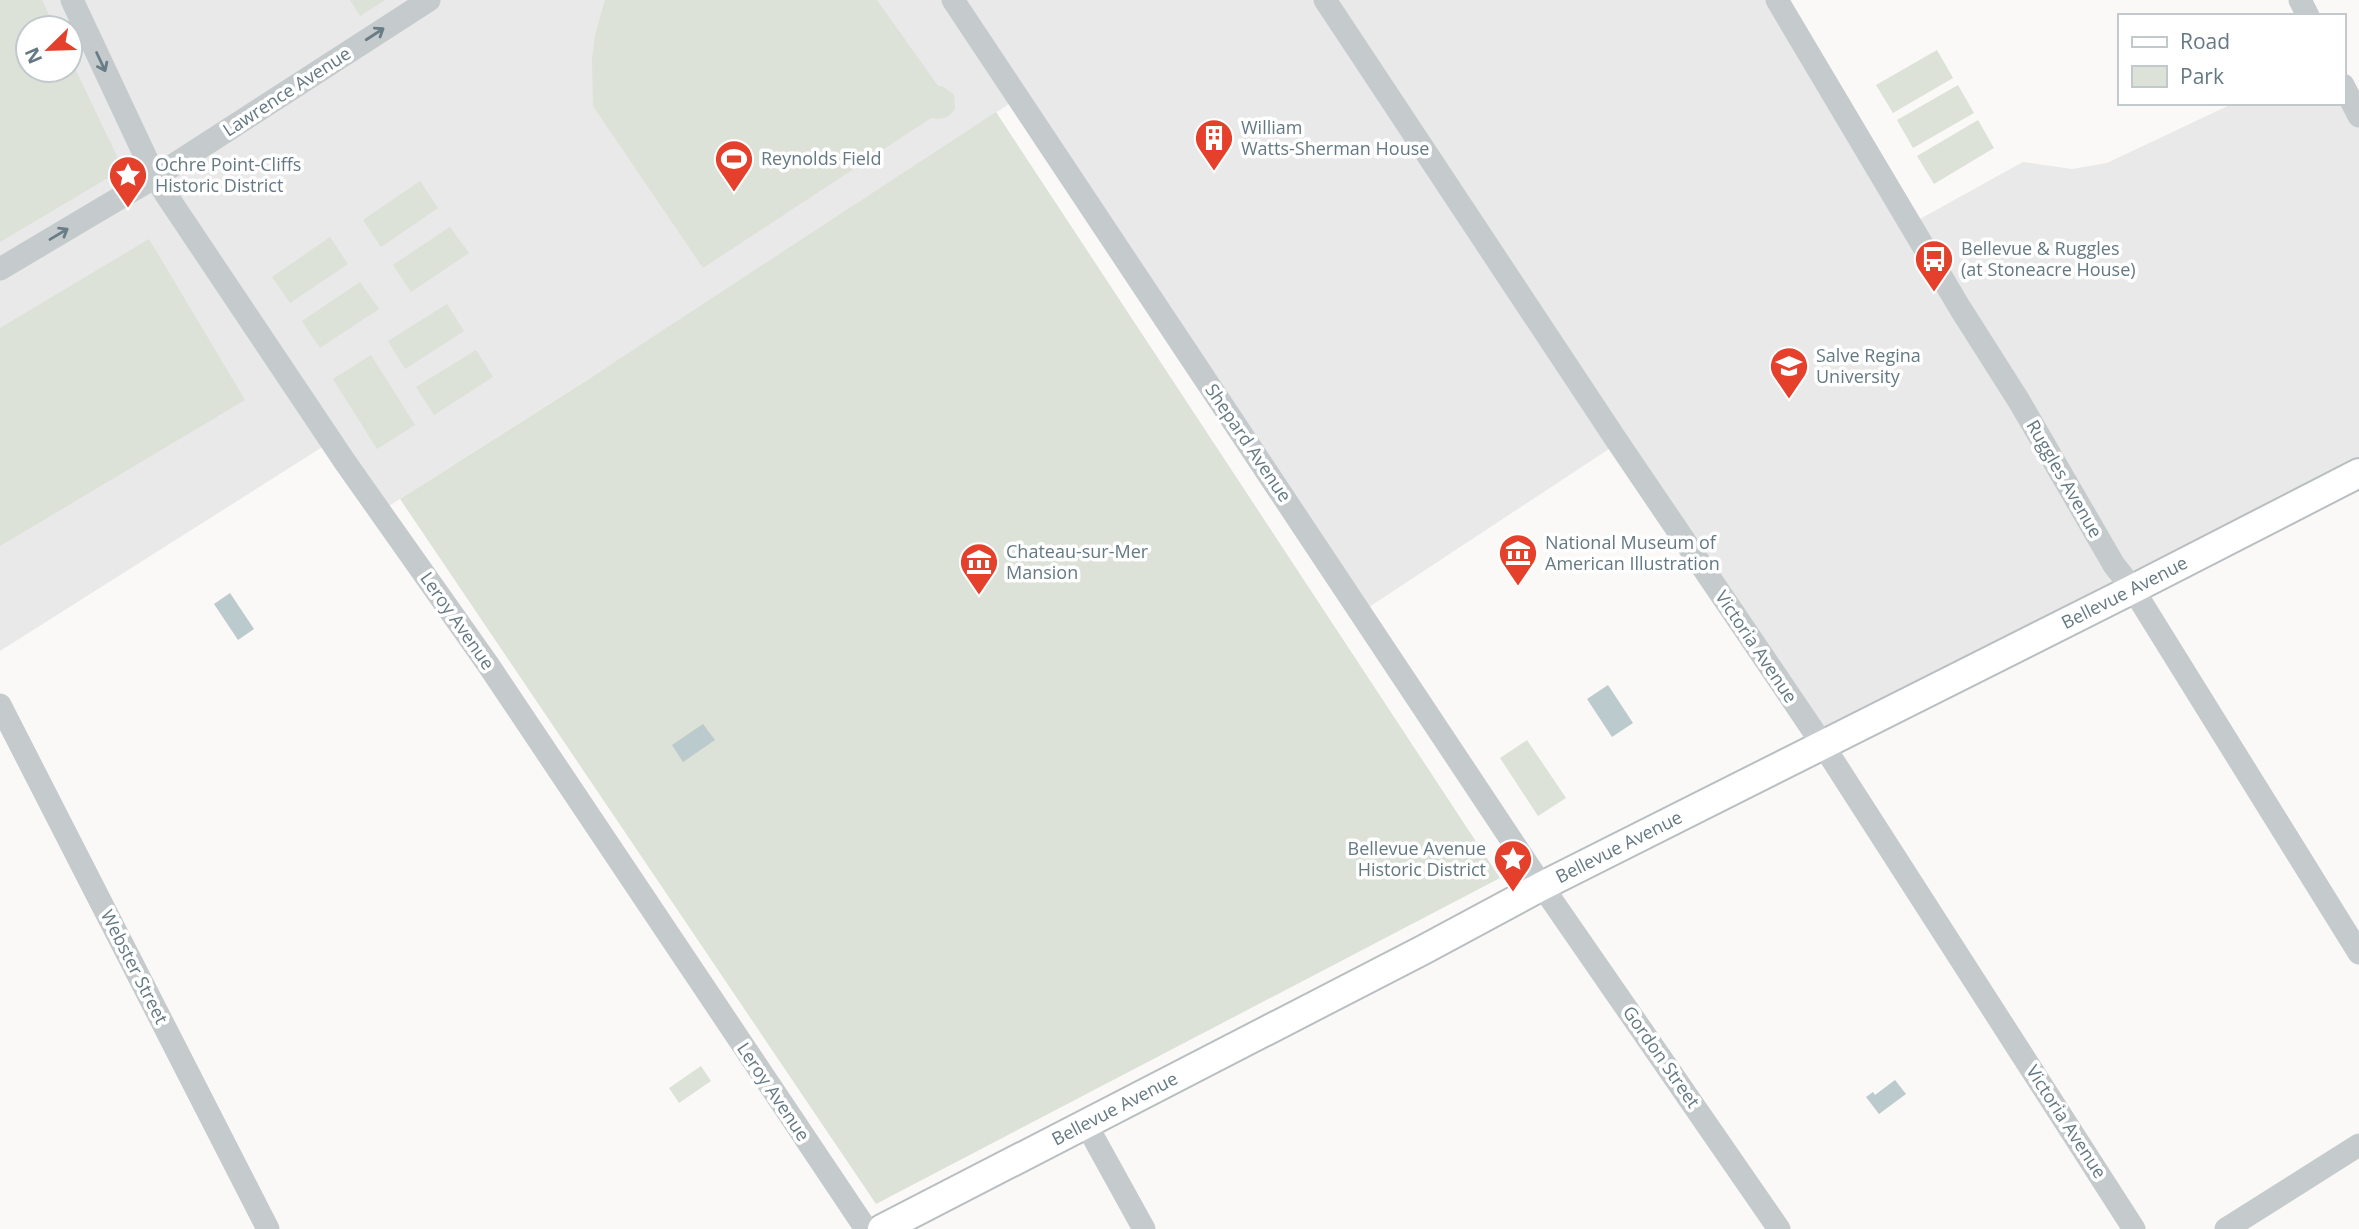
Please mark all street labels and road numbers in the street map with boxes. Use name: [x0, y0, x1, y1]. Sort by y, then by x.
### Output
street label: Lawrence Avenue: [218, 41, 355, 142]
street label: Shepard Avenue: [1200, 379, 1297, 506]
street label: Ruggles Avenue: [2021, 415, 2108, 542]
street label: Bellevue Avenue: [2057, 550, 2191, 634]
street label: Leroy Avenue: [415, 567, 500, 674]
street label: Victoria Avenue: [1710, 586, 1803, 707]
street label: Bellevue Avenue: [1551, 805, 1686, 888]
street label: Webster Street: [96, 905, 174, 1028]
street label: Gordon Street: [1618, 1001, 1706, 1112]
street label: Leroy Avenue: [732, 1037, 816, 1145]
street label: Victoria Avenue: [2021, 1060, 2112, 1183]
street label: Bellevue Avenue: [1047, 1066, 1181, 1150]

